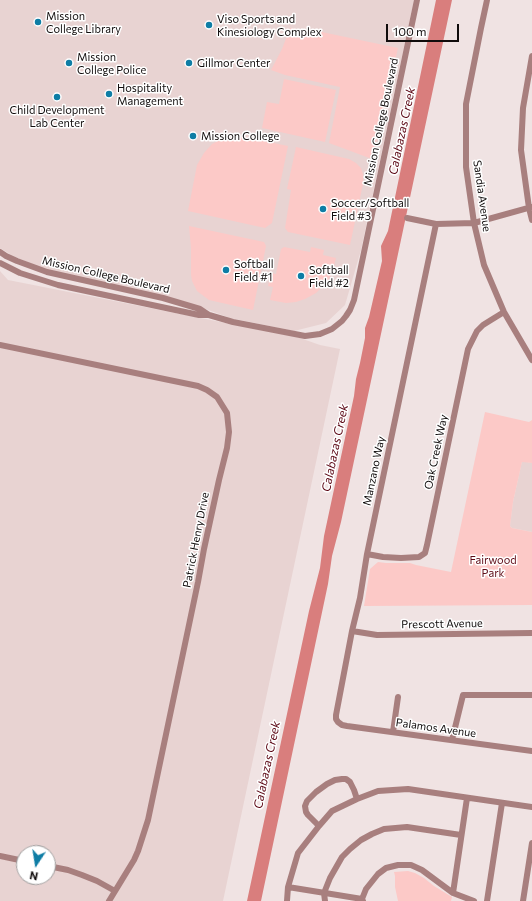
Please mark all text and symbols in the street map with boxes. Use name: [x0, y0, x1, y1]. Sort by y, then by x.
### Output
place label: Mission College Library: [46, 9, 121, 35]
place label: Viso Sports and Kinesiology Complex: [217, 12, 322, 38]
scale bar: [388, 16, 461, 42]
marker: Mission College Library: [33, 17, 43, 27]
marker: Viso Sports and Kinesiology Complex: [204, 20, 214, 30]
text: 100 m: [393, 24, 427, 38]
place label: Mission College Police: [77, 50, 146, 76]
place label: Gillmor Center: [197, 56, 270, 70]
street label: Mission College Boulevard: [361, 57, 401, 187]
marker: Mission College Police: [64, 58, 74, 68]
marker: Gillmor Center: [184, 58, 194, 68]
place label: Hospitality Management: [117, 81, 183, 107]
water label: Calabazas Creek: [386, 86, 418, 176]
marker: Hospitality Management: [104, 89, 114, 99]
marker: Child Development Lab Center: [52, 92, 62, 102]
place label: Child Development Lab Center: [9, 103, 105, 129]
place label: Mission College: [201, 129, 279, 143]
marker: Mission College: [188, 131, 198, 141]
street label: Sandia Avenue: [470, 159, 494, 233]
place label: Soccer/Softball Field #3: [331, 196, 409, 222]
marker: Soccer/Softball Field #3: [318, 204, 328, 214]
street label: Mission College Boulevard: [41, 254, 171, 296]
place label: Softball Field #1: [234, 257, 274, 283]
place label: Softball Field #2: [309, 263, 349, 289]
marker: Softball Field #1: [221, 265, 231, 275]
marker: Softball Field #2: [296, 271, 306, 281]
water label: Calabazas Creek: [319, 403, 351, 493]
street label: Oak Creek Way: [422, 413, 450, 491]
street label: Manzano Way: [360, 435, 388, 507]
street label: Patrick Henry Drive: [180, 491, 212, 589]
park label: Fairwood Park: [469, 553, 517, 579]
street label: Prescott Avenue: [401, 617, 483, 631]
street label: Palamos Avenue: [395, 716, 477, 740]
water label: Calabazas Creek: [251, 720, 283, 810]
north arrow: [16, 845, 56, 885]
text: N: [28, 869, 39, 883]

